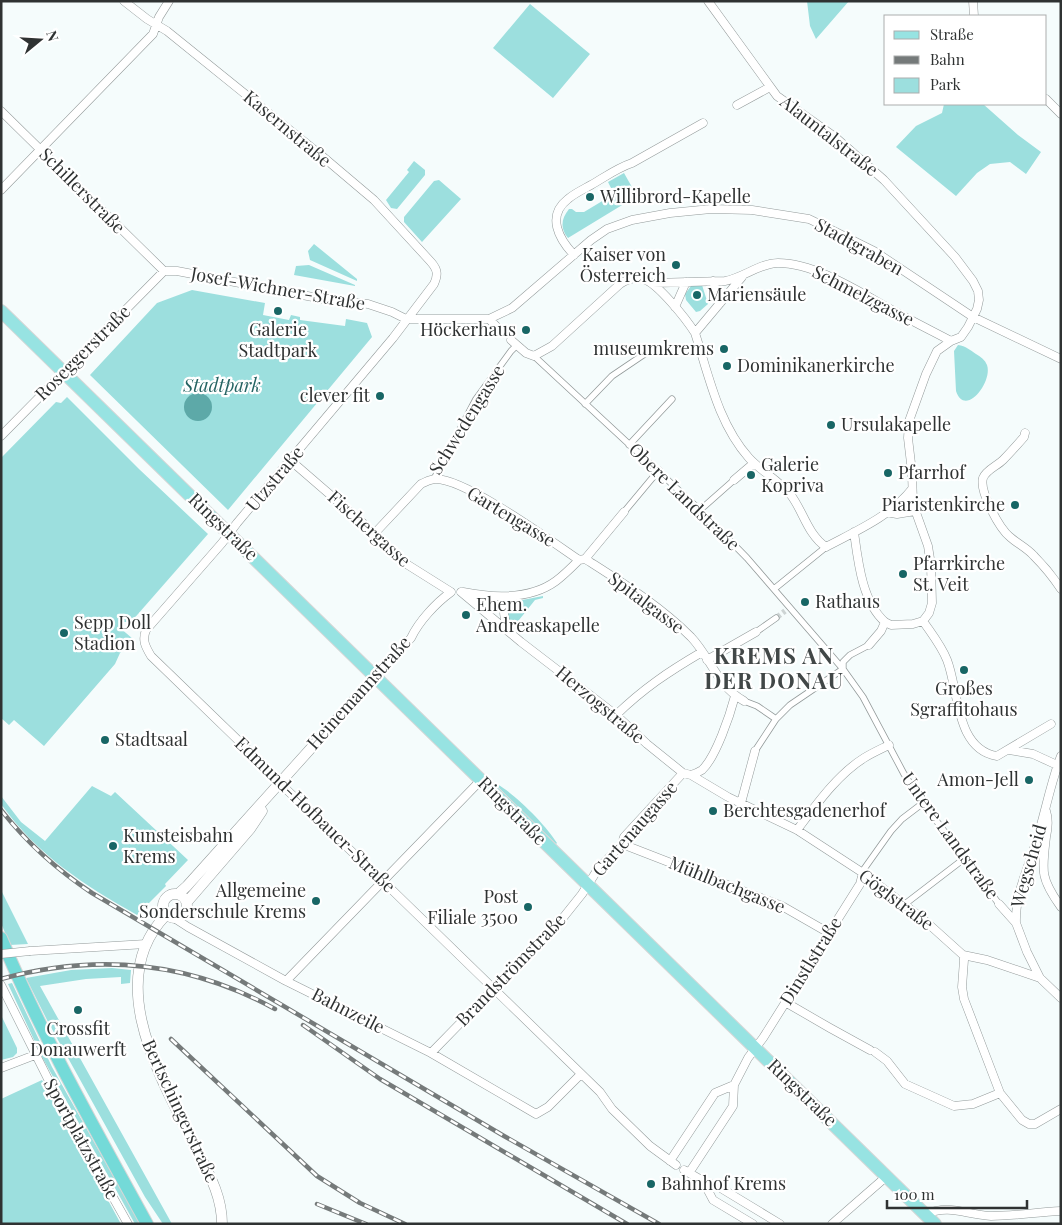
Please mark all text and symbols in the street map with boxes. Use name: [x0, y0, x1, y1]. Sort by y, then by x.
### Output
north arrow: [15, 15, 65, 65]
legend: [884, 15, 1047, 105]
text: Straße: [930, 24, 974, 44]
text: N: [42, 28, 63, 44]
text: Bahn: [930, 49, 965, 69]
text: Park: [930, 74, 962, 94]
street label: Kasernstraße: [239, 84, 337, 172]
street label: Alauntalstraße: [775, 89, 884, 181]
street label: Schillerstraße: [34, 142, 131, 239]
place label: Willibrord-Kapelle: [599, 184, 751, 208]
marker: Willibrord-Kapelle: [584, 191, 596, 203]
street label: Stadtgraben: [811, 212, 908, 280]
place label: Kaiser von Österreich: [580, 242, 666, 287]
marker: Kaiser von Österreich: [670, 259, 682, 271]
street label: Schmelzgasse: [808, 259, 919, 331]
street label: Josef-Wichner-Straße: [188, 261, 367, 315]
place label: Mariensäule: [707, 282, 806, 306]
marker: Mariensäule: [691, 289, 703, 301]
street label: Roseggerstraße: [29, 299, 135, 405]
marker: Galerie Stadtpark: [272, 305, 284, 317]
place label: Galerie Stadtpark: [239, 317, 318, 362]
place label: Höckerhaus: [420, 317, 516, 341]
marker: Höckerhaus: [520, 324, 532, 336]
place label: museumkrems: [593, 336, 714, 360]
marker: museumkrems: [718, 343, 730, 355]
place label: Dominikanerkirche: [737, 353, 895, 377]
street label: Schwedengasse: [423, 360, 510, 479]
marker: Dominikanerkirche: [721, 360, 733, 372]
park label: Stadtpark: [182, 373, 261, 397]
place label: clever fit: [300, 383, 371, 407]
marker: clever fit: [374, 390, 386, 402]
place label: Ursulakapelle: [841, 412, 951, 436]
marker: Ursulakapelle: [825, 419, 837, 431]
street label: Obere Landstraße: [624, 437, 745, 555]
street label: Utzstraße: [240, 441, 309, 516]
place label: Galerie Kopriva: [761, 452, 824, 497]
place label: Pfarrhof: [898, 460, 967, 484]
marker: Pfarrhof: [882, 467, 894, 479]
marker: Galerie Kopriva: [745, 469, 757, 481]
street label: Gartengasse: [463, 480, 560, 552]
street label: Fischergasse: [323, 485, 416, 572]
street label: Ringstraße: [184, 487, 264, 565]
place label: Piaristenkirche: [881, 492, 1005, 516]
marker: Piaristenkirche: [1009, 499, 1021, 511]
place label: Pfarrkirche St. Veit: [913, 551, 1005, 596]
street label: Spitalgasse: [604, 566, 690, 639]
marker: Pfarrkirche St. Veit: [897, 568, 909, 580]
place label: Rathaus: [815, 589, 880, 613]
place label: Ehem. Andreaskapelle: [475, 592, 600, 637]
marker: Rathaus: [799, 596, 811, 608]
marker: Ehem. Andreaskapelle: [460, 609, 472, 621]
place label: Sepp Doll Stadion: [74, 610, 151, 655]
marker: Sepp Doll Stadion: [58, 627, 70, 639]
street label: Heinemannstraße: [301, 630, 416, 754]
district label: KREMS AN DER DONAU: [704, 640, 844, 695]
street label: Herzogstraße: [551, 660, 650, 749]
marker: Großes Sgraffitohaus: [958, 664, 970, 676]
place label: Großes Sgraffitohaus: [910, 676, 1018, 721]
place label: Stadtsaal: [115, 727, 188, 751]
street label: Edmund-Hofbauer-Straße: [230, 731, 401, 898]
marker: Stadtsaal: [99, 734, 111, 746]
street label: Untere Landstraße: [897, 767, 1005, 904]
place label: Amon-Jell: [936, 767, 1019, 791]
street label: Ringstraße: [473, 771, 552, 850]
marker: Amon-Jell: [1023, 774, 1035, 786]
street label: Gartenaugasse: [586, 776, 682, 881]
place label: Berchtesgadenerhof: [723, 798, 888, 822]
marker: Berchtesgadenerhof: [707, 805, 719, 817]
street label: Wegscheid: [1004, 821, 1052, 911]
place label: Kunsteisbahn Krems: [123, 823, 234, 868]
marker: Kunsteisbahn Krems: [107, 840, 119, 852]
street label: Mühlbachgasse: [666, 850, 789, 918]
street label: Göglstraße: [854, 863, 939, 935]
place label: Allgemeine Sonderschule Krems: [139, 878, 306, 923]
place label: Post Filiale 3500: [427, 884, 519, 929]
marker: Allgemeine Sonderschule Krems: [310, 895, 322, 907]
marker: Post Filiale 3500: [522, 901, 534, 913]
street label: Brandströmstraße: [450, 908, 570, 1031]
street label: Dinstlstraße: [774, 912, 847, 1009]
street label: Bahnzeile: [308, 982, 389, 1039]
marker: Crossfit Donauwerft: [72, 1004, 84, 1016]
place label: Crossfit Donauwerft: [30, 1016, 127, 1061]
street label: Bertschingerstraße: [137, 1035, 225, 1186]
street label: Ringstraße: [763, 1053, 843, 1131]
street label: Sportplatzstraße: [39, 1074, 125, 1203]
place label: Bahnhof Krems: [661, 1171, 786, 1195]
marker: Bahnhof Krems: [645, 1178, 657, 1190]
scale bar: [887, 1178, 1027, 1210]
text: 100 m: [894, 1184, 935, 1204]

